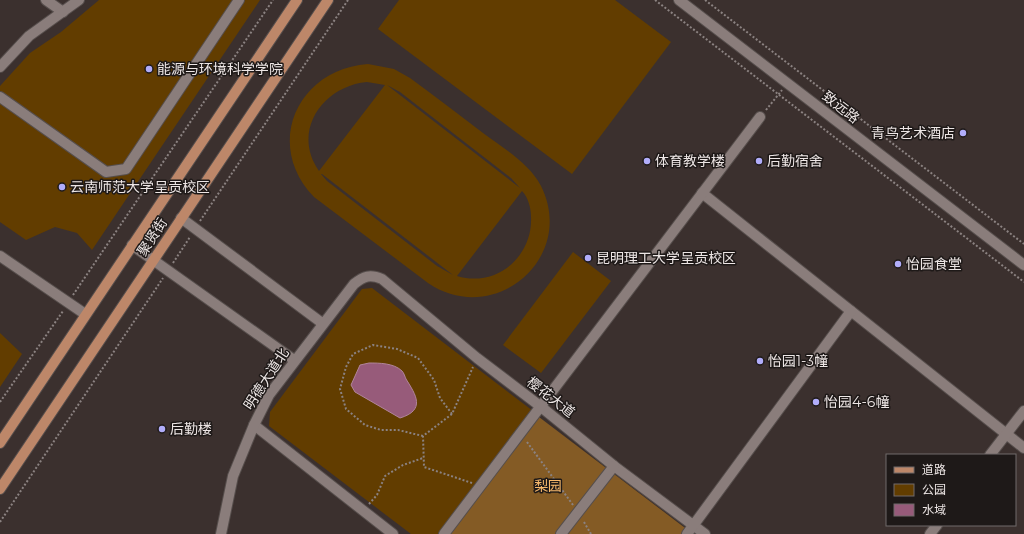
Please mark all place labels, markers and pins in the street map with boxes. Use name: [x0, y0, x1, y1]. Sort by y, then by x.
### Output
place label: 能源与环境科学学院: [157, 60, 283, 78]
marker: 能源与环境科学学院: [144, 64, 154, 74]
place label: 青鸟艺术酒店: [871, 124, 955, 142]
marker: 青鸟艺术酒店: [958, 128, 968, 138]
place label: 体育教学楼: [655, 152, 725, 170]
place label: 后勤宿舍: [767, 152, 823, 170]
marker: 体育教学楼: [642, 156, 652, 166]
marker: 后勤宿舍: [754, 156, 764, 166]
place label: 云南师范大学呈贡校区: [70, 178, 210, 196]
marker: 云南师范大学呈贡校区: [57, 182, 67, 192]
place label: 昆明理工大学呈贡校区: [596, 249, 736, 267]
marker: 昆明理工大学呈贡校区: [583, 253, 593, 263]
place label: 怡园食堂: [906, 255, 962, 273]
marker: 怡园食堂: [893, 259, 903, 269]
place label: 怡园1-3幢: [768, 352, 828, 370]
marker: 怡园1-3幢: [755, 356, 765, 366]
place label: 怡园4-6幢: [824, 393, 889, 411]
marker: 怡园4-6幢: [811, 397, 821, 407]
place label: 后勤楼: [170, 420, 212, 438]
marker: 后勤楼: [157, 424, 167, 434]

